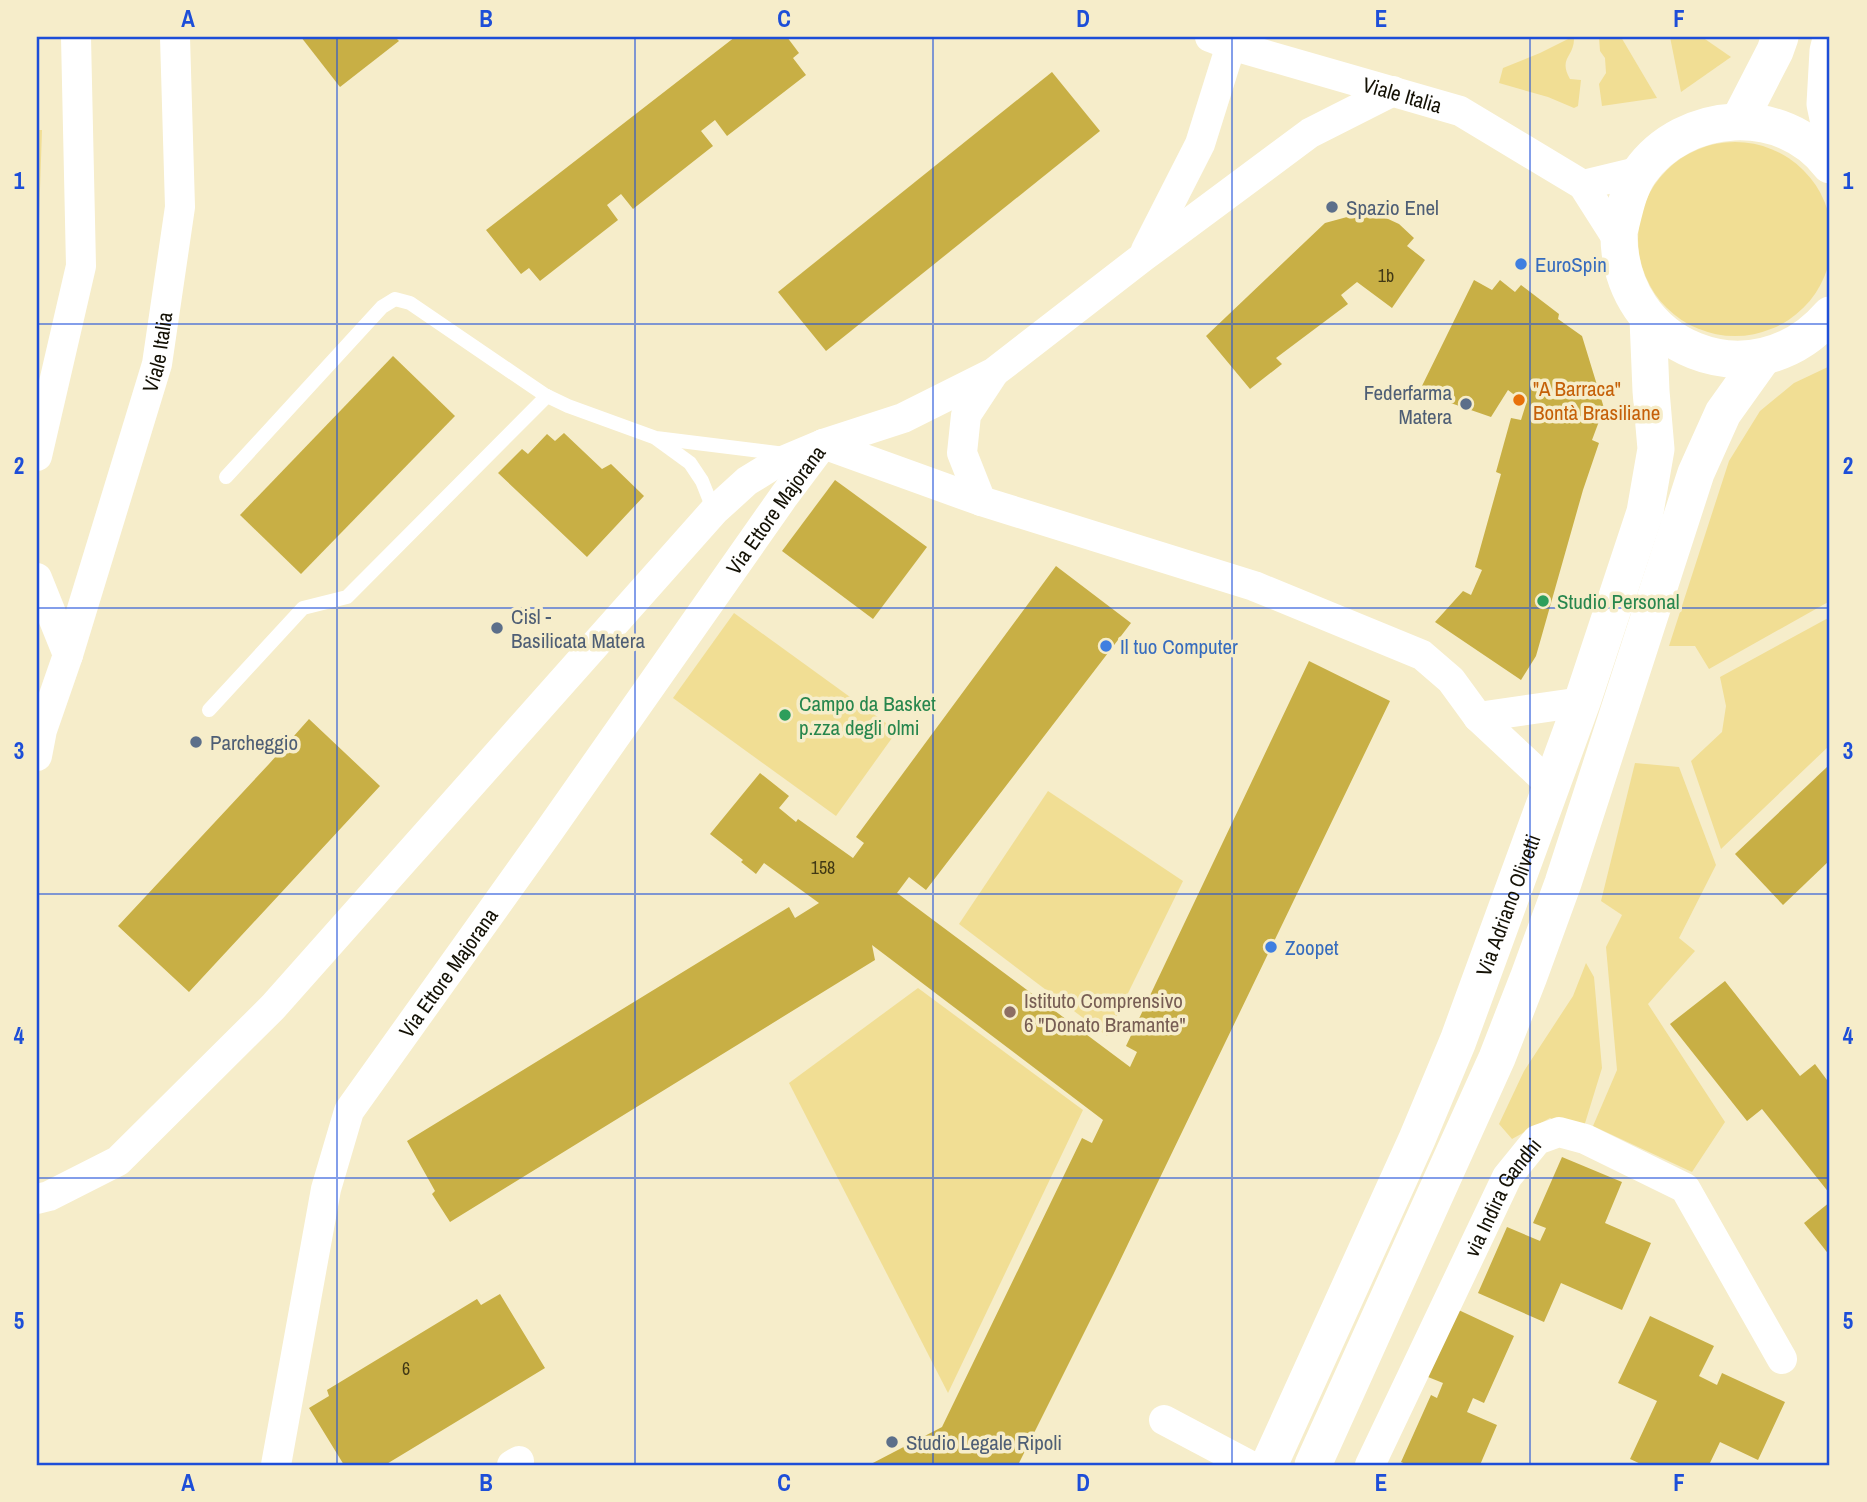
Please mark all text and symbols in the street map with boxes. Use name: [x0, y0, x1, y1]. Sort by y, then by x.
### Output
text: A: [181, 3, 195, 34]
text: B: [479, 3, 493, 34]
text: C: [777, 3, 791, 34]
text: D: [1076, 3, 1090, 34]
text: E: [1375, 3, 1387, 34]
text: F: [1673, 3, 1685, 34]
street label: Viale Italia: [1360, 69, 1446, 120]
text: 1: [14, 165, 25, 196]
text: 1: [1843, 165, 1854, 196]
place label: Spazio Enel: [1346, 193, 1439, 222]
marker: Spazio Enel: [1324, 199, 1340, 215]
place label: EuroSpin: [1535, 250, 1607, 279]
marker: EuroSpin: [1513, 256, 1529, 272]
house number: 1b: [1378, 263, 1394, 288]
street label: Viale Italia: [135, 310, 179, 396]
place label: "A Barraca" Bontà Brasiliane: [1533, 374, 1660, 427]
place label: Federfarma Matera: [1364, 378, 1452, 431]
marker: "A Barraca" Bontà Brasiliane: [1511, 392, 1527, 408]
marker: Federfarma Matera: [1458, 396, 1474, 412]
street label: Via Ettore Majorana: [719, 439, 832, 580]
text: 2: [14, 450, 24, 481]
text: 2: [1843, 450, 1853, 481]
place label: Studio Personal: [1557, 587, 1680, 616]
marker: Studio Personal: [1535, 593, 1551, 609]
place label: Cisl - Basilicata Matera: [511, 602, 645, 655]
marker: Cisl - Basilicata Matera: [489, 620, 505, 636]
place label: Il tuo Computer: [1120, 632, 1238, 661]
marker: Il tuo Computer: [1098, 638, 1114, 654]
place label: Campo da Basket p.zza degli olmi: [799, 689, 936, 742]
marker: Campo da Basket p.zza degli olmi: [777, 707, 793, 723]
place label: Parcheggio: [210, 728, 298, 757]
marker: Parcheggio: [188, 734, 204, 750]
text: 3: [14, 735, 24, 766]
text: 3: [1843, 735, 1853, 766]
street label: Via Adriano Olivetti: [1468, 830, 1547, 980]
house number: 158: [811, 855, 835, 880]
street label: Via Ettore Majorana: [392, 902, 504, 1043]
place label: Zoopet: [1285, 933, 1339, 962]
marker: Zoopet: [1263, 939, 1279, 955]
place label: Istituto Comprensivo 6 "Donato Bramante": [1024, 986, 1186, 1039]
marker: Istituto Comprensivo 6 "Donato Bramante": [1002, 1004, 1018, 1020]
text: 4: [14, 1020, 25, 1051]
text: 4: [1843, 1020, 1854, 1051]
street label: via Indira Gandhi: [1457, 1132, 1548, 1261]
text: 5: [14, 1305, 24, 1336]
text: 5: [1843, 1305, 1853, 1336]
house number: 6: [402, 1356, 410, 1381]
place label: Studio Legale Ripoli: [906, 1428, 1062, 1457]
marker: Studio Legale Ripoli: [884, 1434, 900, 1450]
text: A: [181, 1467, 195, 1498]
text: B: [479, 1467, 493, 1498]
text: C: [777, 1467, 791, 1498]
text: D: [1076, 1467, 1090, 1498]
text: E: [1375, 1467, 1387, 1498]
text: F: [1673, 1467, 1685, 1498]

